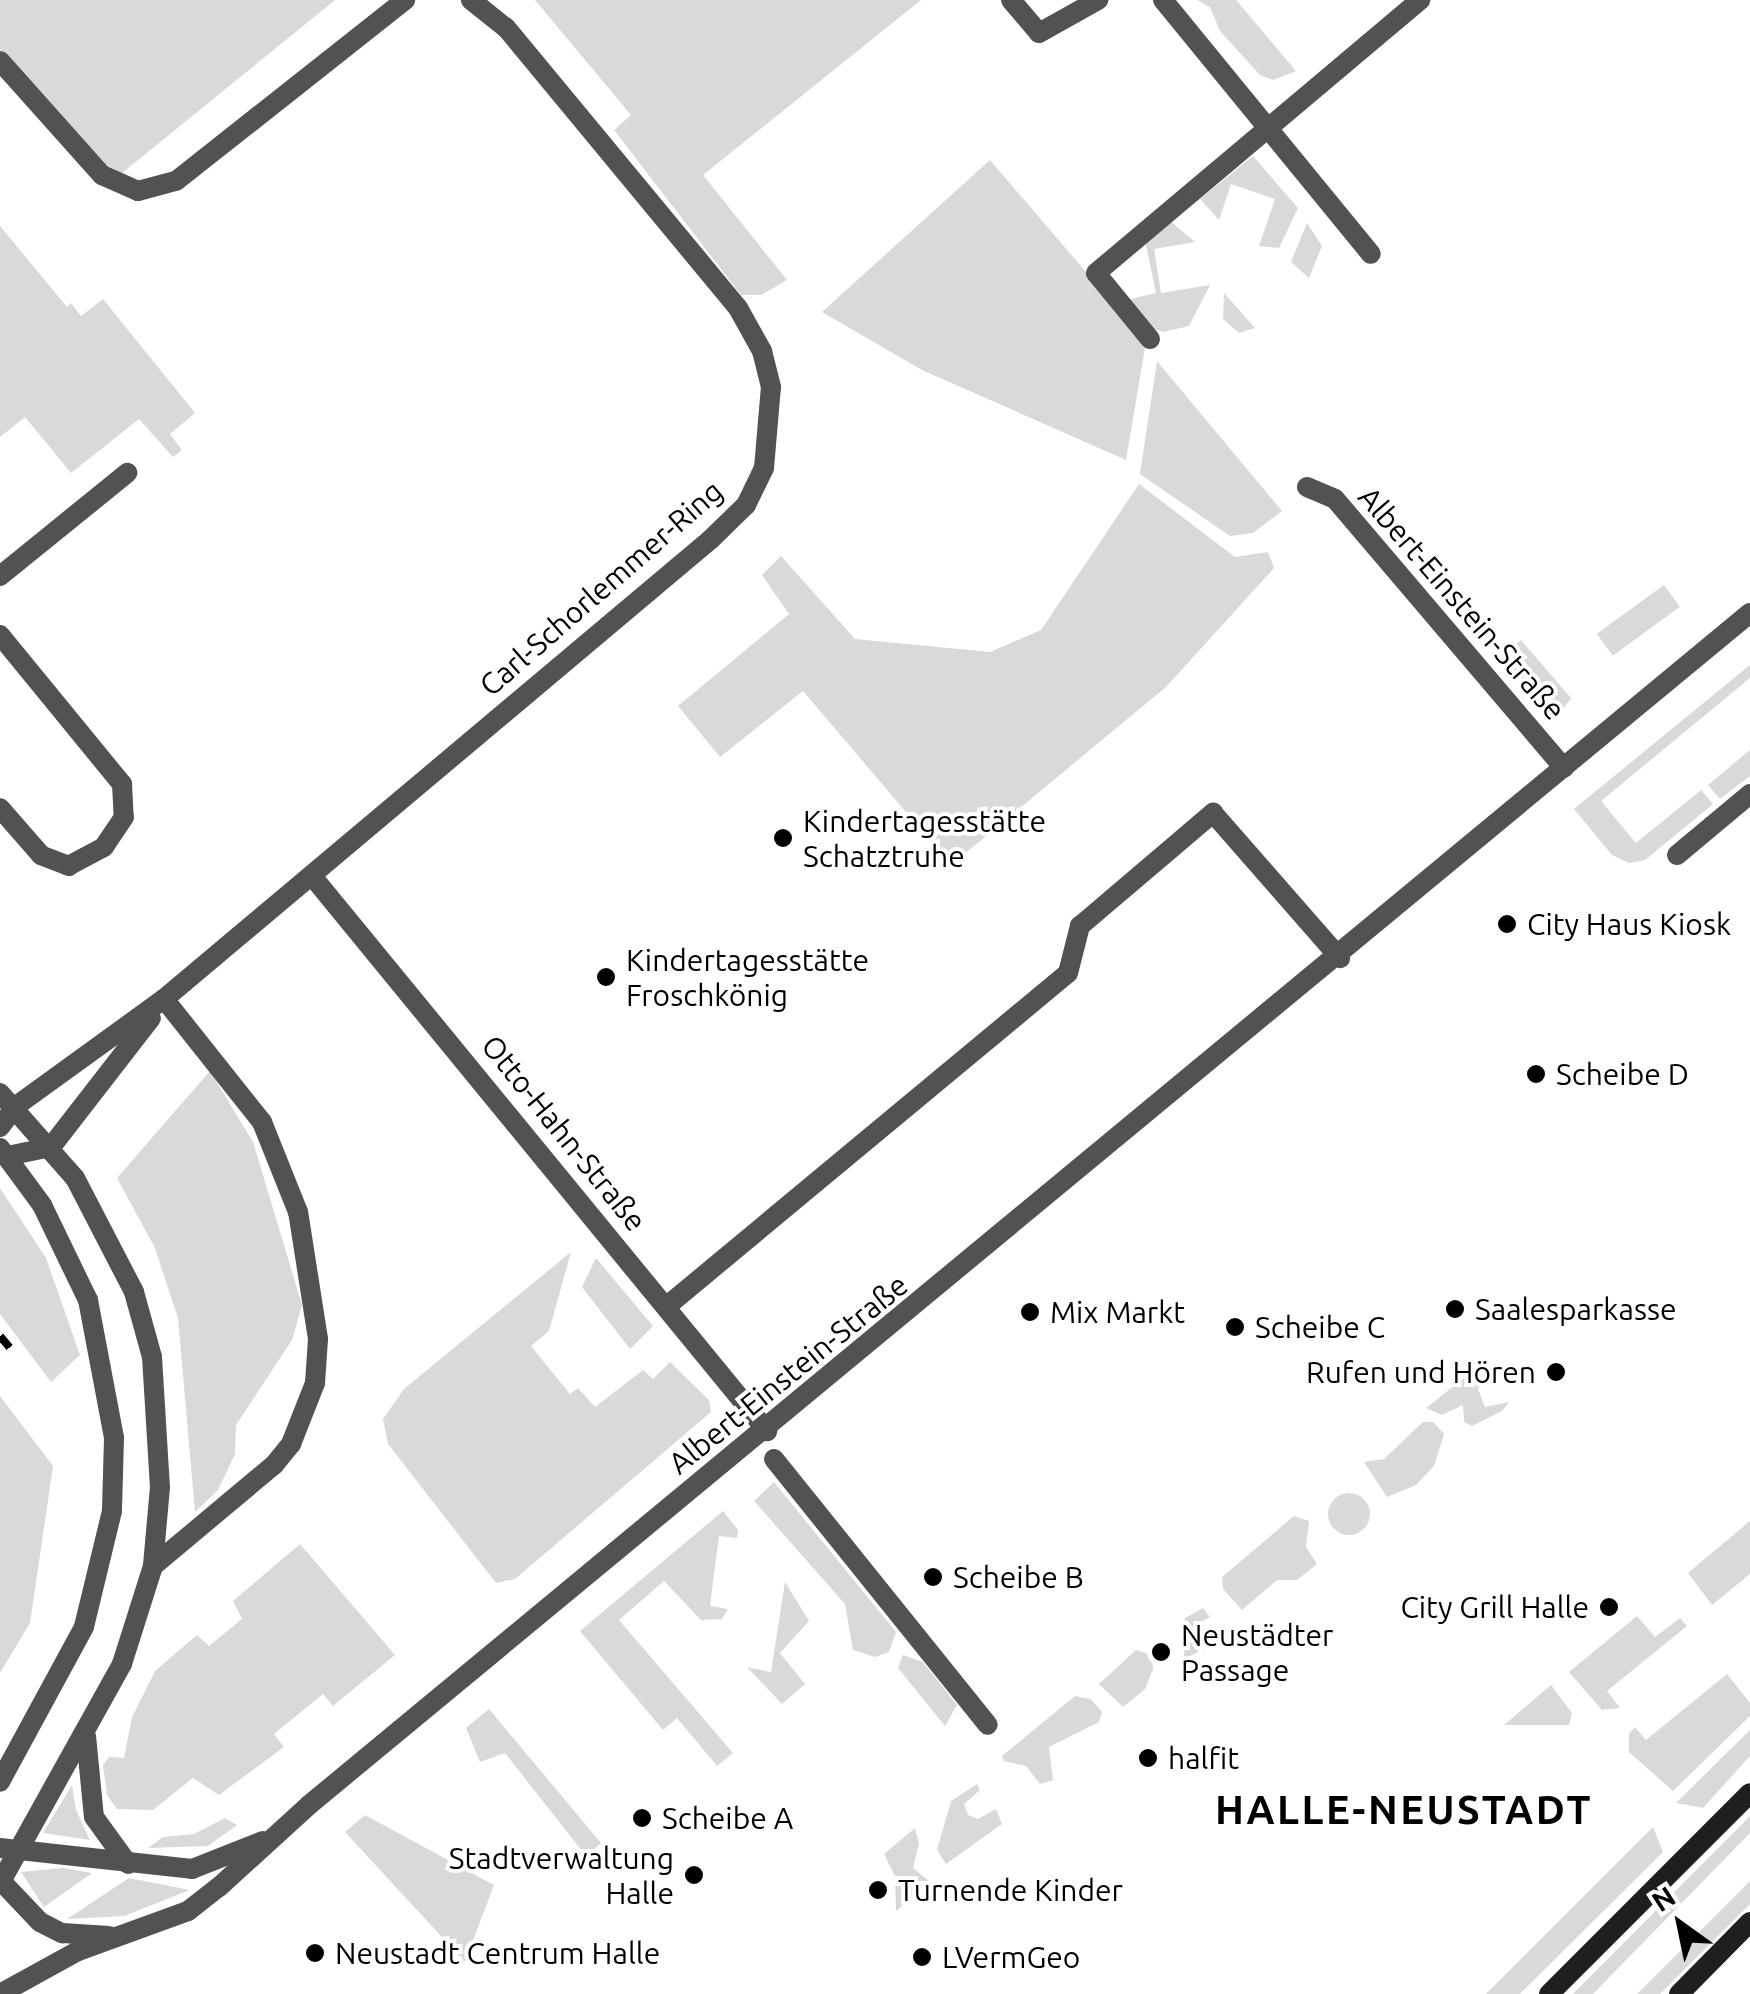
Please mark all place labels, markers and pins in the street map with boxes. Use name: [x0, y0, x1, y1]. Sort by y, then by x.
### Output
place label: Kindertagesstätte Schatztruhe: [803, 803, 1046, 874]
marker: Kindertagesstätte Schatztruhe: [772, 827, 794, 849]
place label: City Haus Kiosk: [1527, 906, 1731, 942]
marker: City Haus Kiosk: [1496, 913, 1518, 935]
place label: Kindertagesstätte Froschkönig: [626, 942, 869, 1012]
marker: Kindertagesstätte Froschkönig: [595, 966, 617, 988]
place label: Scheibe D: [1556, 1056, 1689, 1092]
marker: Scheibe D: [1525, 1063, 1547, 1085]
place label: Saalesparkasse: [1475, 1291, 1677, 1327]
place label: Mix Markt: [1050, 1294, 1185, 1330]
marker: Saalesparkasse: [1444, 1298, 1466, 1320]
marker: Mix Markt: [1019, 1301, 1041, 1323]
place label: Scheibe C: [1255, 1309, 1385, 1345]
marker: Scheibe C: [1224, 1316, 1246, 1338]
place label: Rufen und Hören: [1306, 1354, 1536, 1390]
marker: Rufen und Hören: [1545, 1361, 1567, 1383]
place label: Scheibe B: [953, 1559, 1084, 1595]
marker: Scheibe B: [922, 1566, 944, 1588]
place label: City Grill Halle: [1400, 1589, 1589, 1625]
marker: City Grill Halle: [1598, 1596, 1620, 1618]
place label: Neustädter Passage: [1181, 1617, 1333, 1688]
marker: Neustädter Passage: [1150, 1641, 1172, 1663]
place label: halfit: [1168, 1740, 1239, 1776]
marker: halfit: [1137, 1747, 1159, 1769]
place label: Scheibe A: [662, 1800, 793, 1836]
marker: Scheibe A: [631, 1807, 653, 1829]
place label: Stadtverwaltung Halle: [449, 1840, 674, 1910]
marker: Stadtverwaltung Halle: [683, 1864, 705, 1886]
place label: Turnende Kinder: [898, 1872, 1123, 1908]
marker: Turnende Kinder: [867, 1879, 889, 1901]
place label: Neustadt Centrum Halle: [335, 1935, 660, 1971]
place label: LVermGeo: [942, 1939, 1080, 1975]
marker: Neustadt Centrum Halle: [304, 1942, 326, 1964]
marker: LVermGeo: [911, 1946, 933, 1968]

